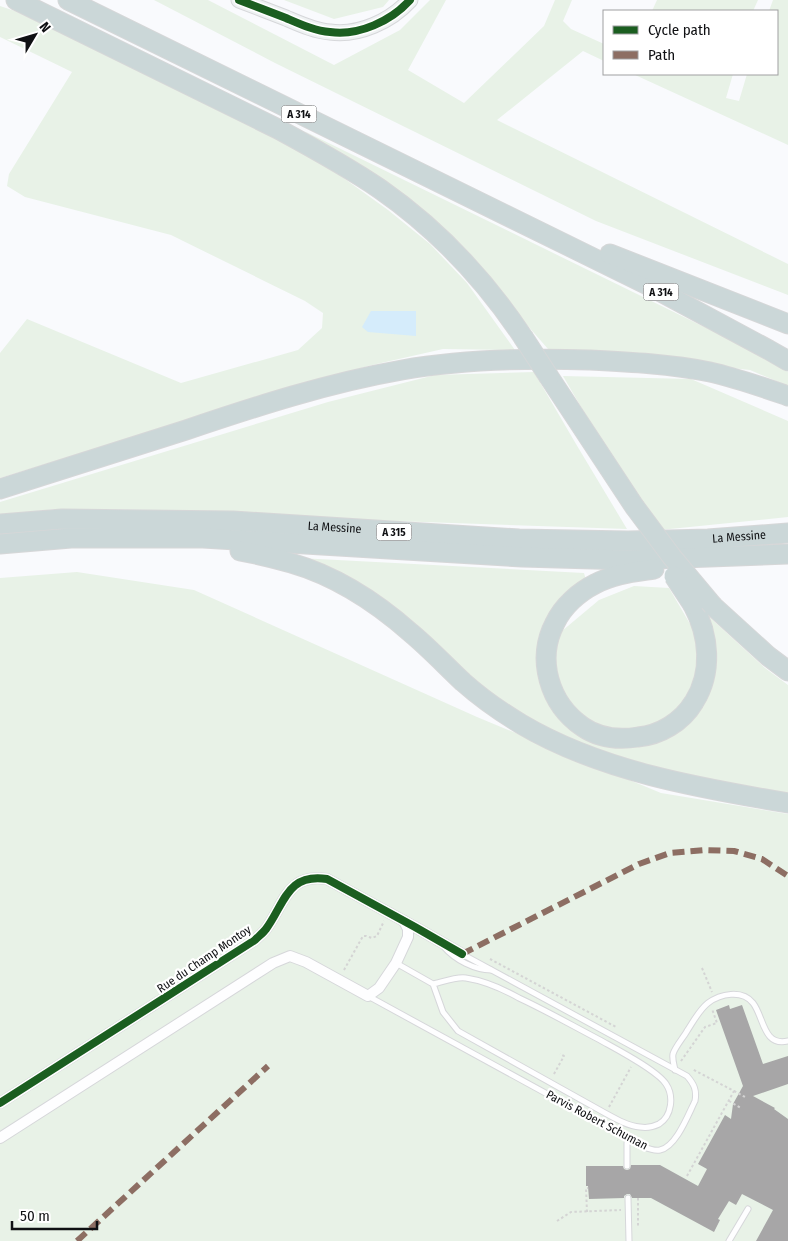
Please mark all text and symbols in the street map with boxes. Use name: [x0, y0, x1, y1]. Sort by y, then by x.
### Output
north arrow: [10, 10, 60, 60]
legend: [603, 10, 778, 75]
text: N: [36, 19, 54, 36]
text: Cycle path: [648, 21, 711, 39]
text: Path: [648, 46, 675, 64]
road number: A 314: [282, 106, 316, 122]
road number: A 314: [644, 284, 678, 300]
street label: La Messine: [307, 519, 362, 536]
road number: A 315: [376, 524, 412, 540]
street label: La Messine: [712, 528, 767, 546]
street label: Rue du Champ Montoy: [154, 922, 254, 996]
street label: Parvis Robert Schuman: [544, 1087, 650, 1153]
scale bar: [12, 1198, 98, 1230]
text: 50 m: [20, 1207, 50, 1225]

